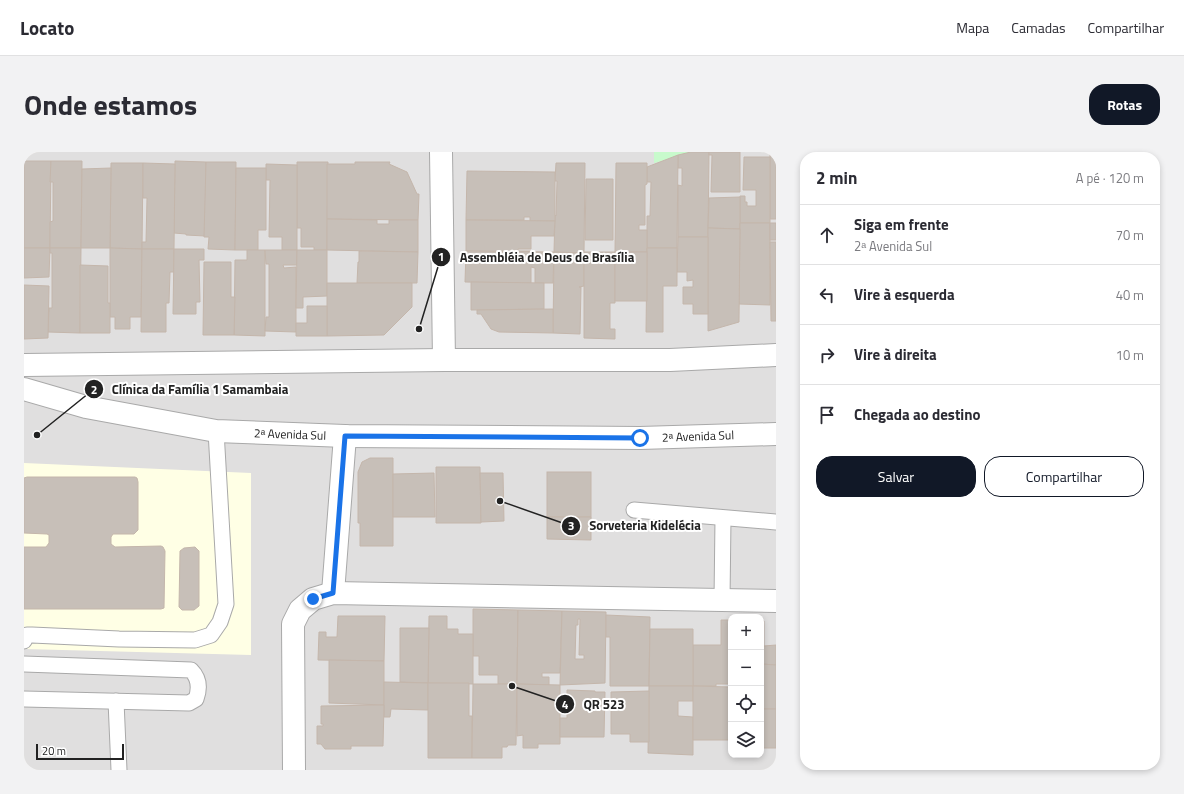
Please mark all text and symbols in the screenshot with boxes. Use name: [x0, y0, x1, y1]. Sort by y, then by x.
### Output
text: Locato: [20, 13, 74, 42]
text: Mapa: [956, 17, 989, 38]
text: Camadas: [1011, 17, 1066, 38]
text: Compartilhar: [1088, 17, 1164, 38]
text: Onde estamos: [24, 83, 197, 126]
button: Rotas: [1089, 84, 1160, 125]
text: 2 min: [816, 165, 857, 191]
text: A pé · 120 m: [1076, 168, 1144, 188]
text: Siga em frente: [854, 213, 949, 236]
icon: ahead: [816, 224, 838, 246]
text: 70 m: [1116, 225, 1144, 245]
text: 2ᵃ Avenida Sul: [854, 236, 932, 256]
callout: Assembléia de Deus de Brasília: [431, 245, 642, 270]
text: 1: [438, 247, 444, 266]
text: Assembléia de Deus de Brasília: [460, 247, 635, 267]
text: Vire à esquerda: [854, 283, 955, 306]
icon: left: [816, 284, 838, 306]
text: 40 m: [1116, 285, 1144, 305]
text: Vire à direita: [854, 343, 937, 366]
icon: right: [816, 344, 838, 366]
text: 10 m: [1116, 345, 1144, 365]
callout: Clínica da Família 1 Samambaia: [84, 377, 296, 402]
text: Clínica da Família 1 Samambaia: [112, 379, 289, 399]
text: 2: [91, 380, 97, 399]
text: Chegada ao destino: [854, 403, 980, 426]
icon: arrive: [816, 404, 838, 426]
street label: 2ᵃ Avenida Sul: [254, 423, 326, 445]
street label: 2ᵃ Avenida Sul: [662, 425, 734, 447]
route start: [631, 429, 649, 447]
button: Salvar: [816, 456, 976, 497]
button: Compartilhar: [984, 456, 1144, 497]
callout: Sorveteria Kidelécia: [561, 513, 709, 538]
text: Sorveteria Kidelécia: [589, 515, 701, 535]
text: 3: [568, 516, 574, 535]
route end: [304, 590, 322, 608]
map controls: [728, 614, 764, 758]
button: +: [728, 614, 764, 650]
button: −: [728, 650, 764, 686]
button: locate: [728, 686, 764, 722]
callout: QR 523: [555, 692, 633, 717]
text: QR 523: [583, 694, 625, 714]
text: 4: [562, 695, 569, 714]
button: layers: [728, 722, 764, 758]
scale bar: [36, 742, 124, 761]
text: 20 m: [42, 743, 66, 759]

